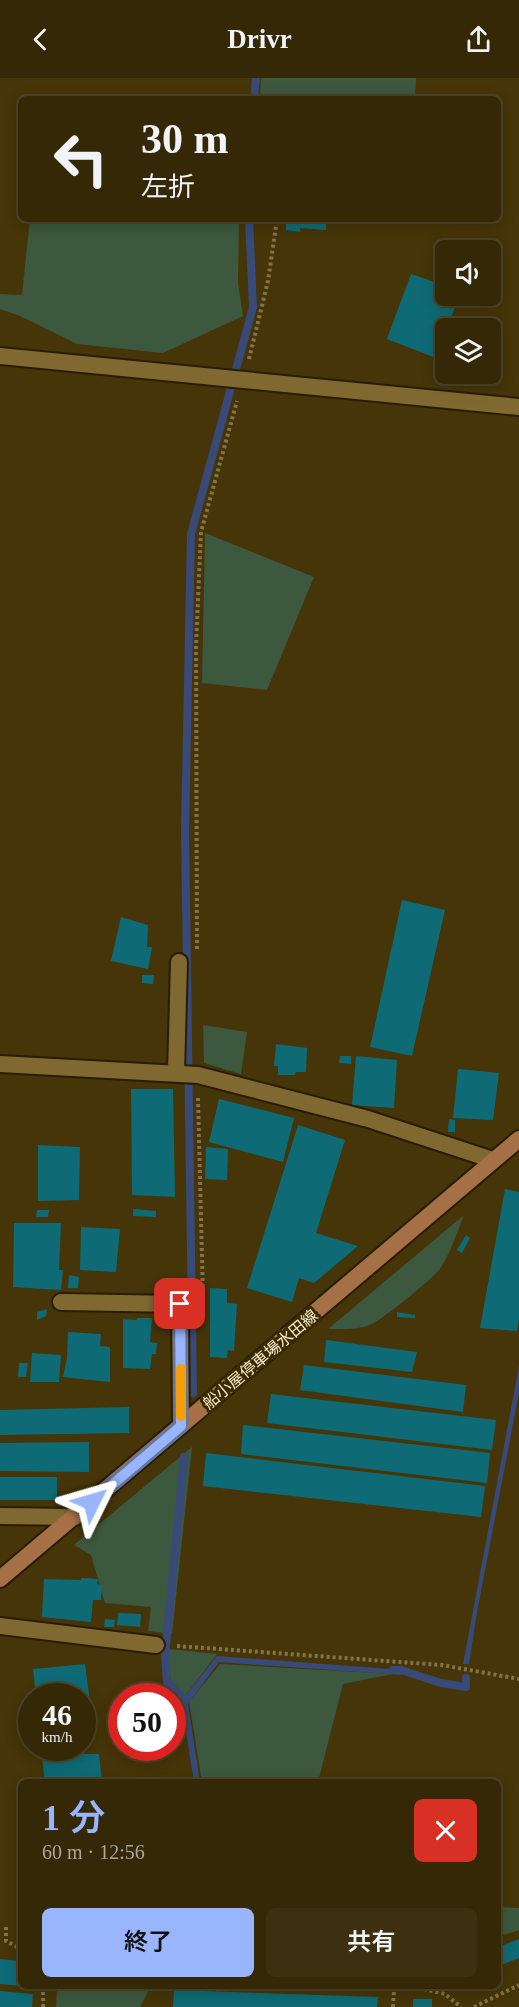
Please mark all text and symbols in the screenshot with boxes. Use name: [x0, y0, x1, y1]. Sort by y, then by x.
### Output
icon: back: [24, 23, 57, 56]
icon: share: [462, 23, 495, 56]
text: Drivr: [227, 24, 292, 54]
text: 30 m: [141, 116, 229, 162]
icon: left: [42, 120, 120, 198]
text: 左折: [141, 172, 195, 202]
map controls: [435, 240, 501, 384]
button: sound: [435, 240, 501, 306]
button: layers: [435, 318, 501, 384]
pin: [154, 1278, 205, 1329]
icon: arrive: [163, 1287, 196, 1320]
street label: 船小屋停車場水田線: [200, 1307, 321, 1412]
position arrow: [60, 1470, 124, 1534]
speed limit sign: 50: [108, 1683, 186, 1761]
text: 46: [42, 1698, 72, 1731]
text: km/h: [42, 1729, 72, 1745]
text: 1 分: [42, 1798, 105, 1838]
button: close: [414, 1799, 477, 1862]
text: 60 m · 12:56: [42, 1841, 145, 1863]
button: 終了: [42, 1908, 254, 1977]
button: 共有: [266, 1908, 477, 1977]

